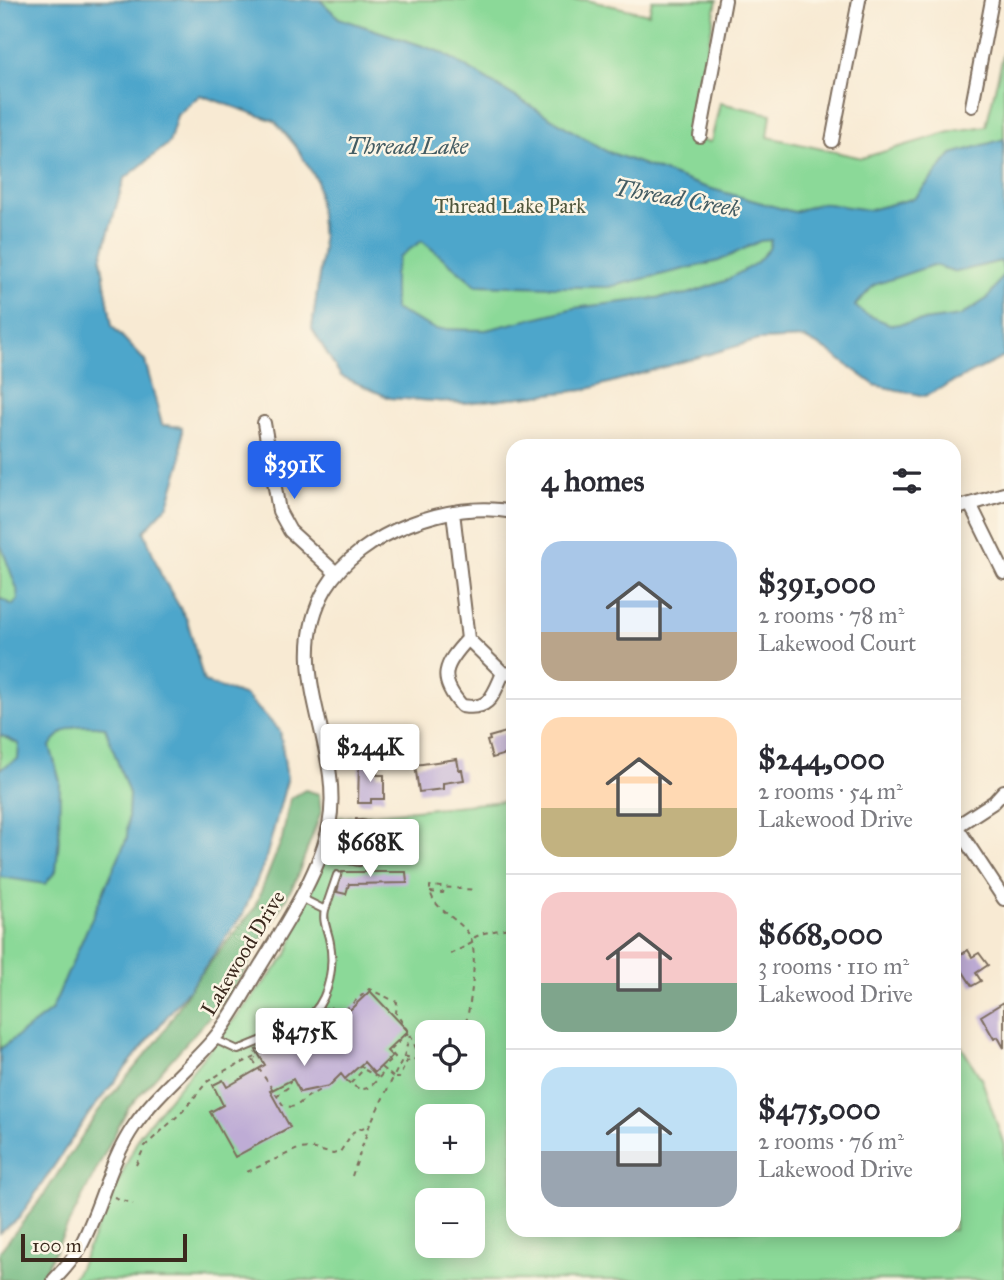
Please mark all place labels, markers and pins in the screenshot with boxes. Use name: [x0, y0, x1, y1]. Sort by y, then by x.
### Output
pin: $391K: [245, 442, 343, 501]
pin: $244K: [321, 724, 419, 784]
pin: $668K: [321, 820, 419, 879]
pin: $475K: [255, 1009, 353, 1068]

